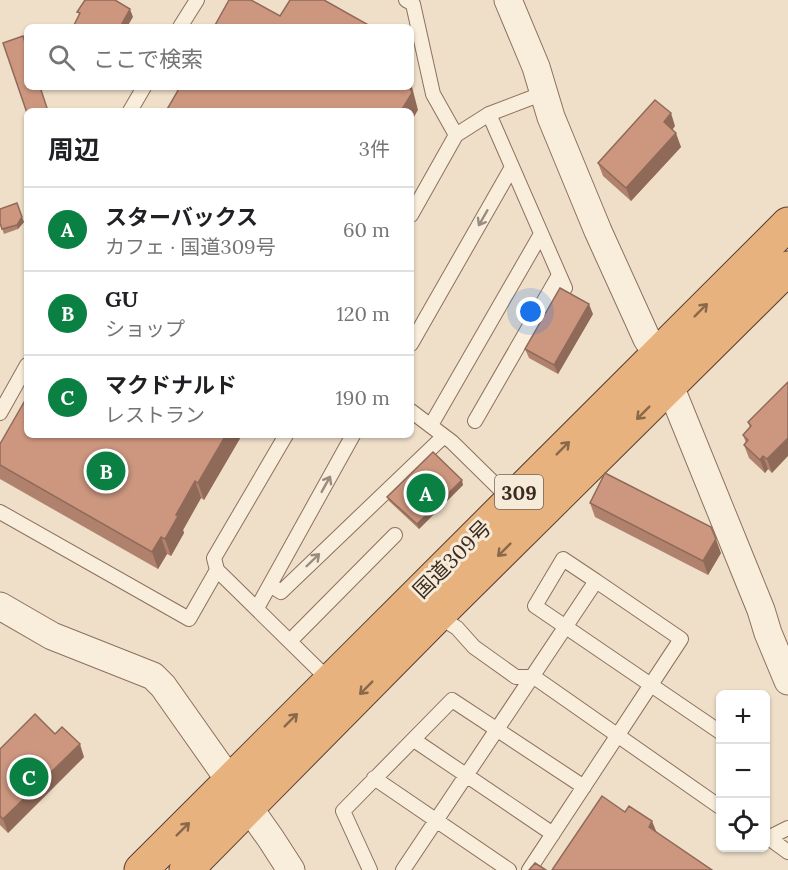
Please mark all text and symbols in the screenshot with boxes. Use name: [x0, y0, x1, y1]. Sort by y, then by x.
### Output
search box: [24, 24, 414, 90]
icon: search: [45, 41, 78, 74]
text: ここで検索: [93, 45, 203, 73]
text: 周辺: [48, 133, 100, 166]
text: 3件: [359, 136, 390, 161]
text: スターバックス: [105, 203, 258, 231]
one-way arrow: [477, 209, 489, 226]
text: A: [61, 217, 74, 242]
text: 60 m: [343, 217, 390, 242]
text: カフェ · 国道309号: [105, 234, 276, 259]
text: GU: [105, 285, 138, 313]
your location: [516, 297, 545, 326]
text: B: [61, 301, 74, 326]
text: 120 m: [336, 301, 390, 326]
one-way arrow: [694, 303, 708, 318]
text: ショップ: [105, 316, 185, 341]
text: マクドナルド: [105, 371, 237, 399]
text: C: [61, 385, 74, 410]
text: 190 m: [336, 385, 390, 410]
text: レストラン: [105, 402, 205, 427]
one-way arrow: [635, 406, 650, 420]
one-way arrow: [556, 441, 570, 456]
pin: B: [86, 448, 126, 494]
pin: A: [406, 470, 446, 516]
one-way arrow: [321, 475, 332, 493]
road number: 309: [495, 475, 543, 509]
street label: 国道309号: [407, 514, 497, 604]
one-way arrow: [496, 543, 511, 557]
one-way arrow: [306, 553, 321, 568]
one-way arrow: [359, 681, 373, 696]
map controls: [716, 690, 770, 852]
button: +: [716, 690, 770, 744]
one-way arrow: [284, 712, 299, 727]
button: −: [716, 744, 770, 798]
pin: C: [9, 754, 48, 800]
button: locate: [716, 798, 770, 852]
one-way arrow: [175, 821, 190, 836]

